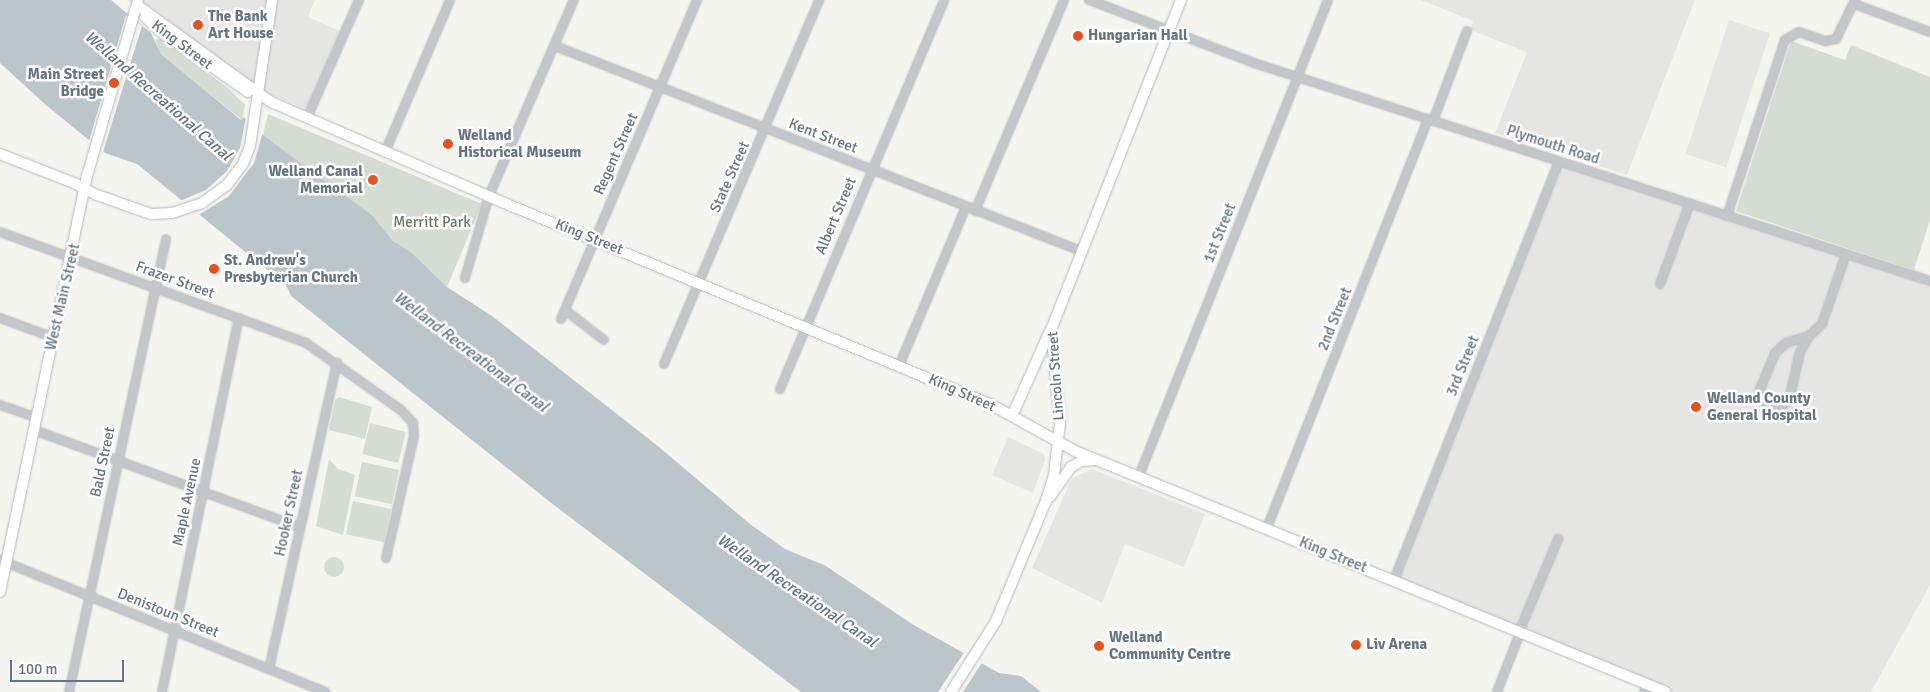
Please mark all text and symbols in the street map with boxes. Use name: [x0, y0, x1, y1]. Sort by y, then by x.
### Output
place label: The Bank Art House: [208, 7, 273, 42]
street label: King Street: [148, 16, 216, 74]
marker: The Bank Art House: [192, 19, 204, 31]
water label: Welland Recreational Canal: [81, 27, 235, 165]
place label: Hungarian Hall: [1088, 27, 1188, 45]
marker: Hungarian Hall: [1072, 30, 1084, 42]
place label: Main Street Bridge: [28, 65, 104, 100]
marker: Main Street Bridge: [108, 77, 120, 89]
street label: Regent Street: [590, 110, 642, 198]
street label: Kent Street: [786, 115, 860, 157]
street label: Plymouth Road: [1504, 122, 1602, 168]
place label: Welland Historical Museum: [458, 126, 581, 161]
marker: Welland Historical Museum: [442, 138, 454, 150]
street label: State Street: [706, 139, 754, 215]
place label: Welland Canal Memorial: [269, 162, 363, 197]
marker: Welland Canal Memorial: [367, 174, 379, 186]
street label: Albert Street: [812, 175, 860, 257]
street label: 1st Street: [1200, 201, 1240, 265]
park label: Merritt Park: [393, 214, 471, 232]
street label: King Street: [552, 215, 626, 259]
street label: West Main Street: [42, 242, 84, 352]
place label: St. Andrew's Presbyterian Church: [224, 251, 358, 286]
street label: Frazer Street: [133, 257, 217, 303]
marker: St. Andrew's Presbyterian Church: [208, 263, 220, 275]
street label: 2nd Street: [1314, 285, 1356, 353]
water label: Welland Recreational Canal: [390, 288, 552, 416]
street label: Lincoln Street: [1044, 331, 1068, 421]
street label: 3rd Street: [1443, 333, 1483, 399]
street label: King Street: [926, 370, 998, 416]
place label: Welland County General Hospital: [1707, 389, 1817, 424]
marker: Welland County General Hospital: [1689, 400, 1703, 414]
street label: Bald Street: [87, 425, 119, 499]
street label: Maple Avenue: [169, 456, 205, 548]
street label: Hooker Street: [271, 468, 307, 558]
water label: Welland Recreational Canal: [714, 530, 880, 652]
street label: King Street: [1296, 533, 1370, 577]
street label: Denistoun Street: [115, 584, 221, 642]
place label: Welland Community Centre: [1109, 628, 1231, 663]
place label: Liv Arena: [1366, 636, 1427, 654]
marker: Liv Arena: [1350, 639, 1362, 651]
marker: Welland Community Centre: [1093, 640, 1105, 652]
scale bar: [12, 650, 126, 682]
text: 100 m: [18, 660, 58, 678]

